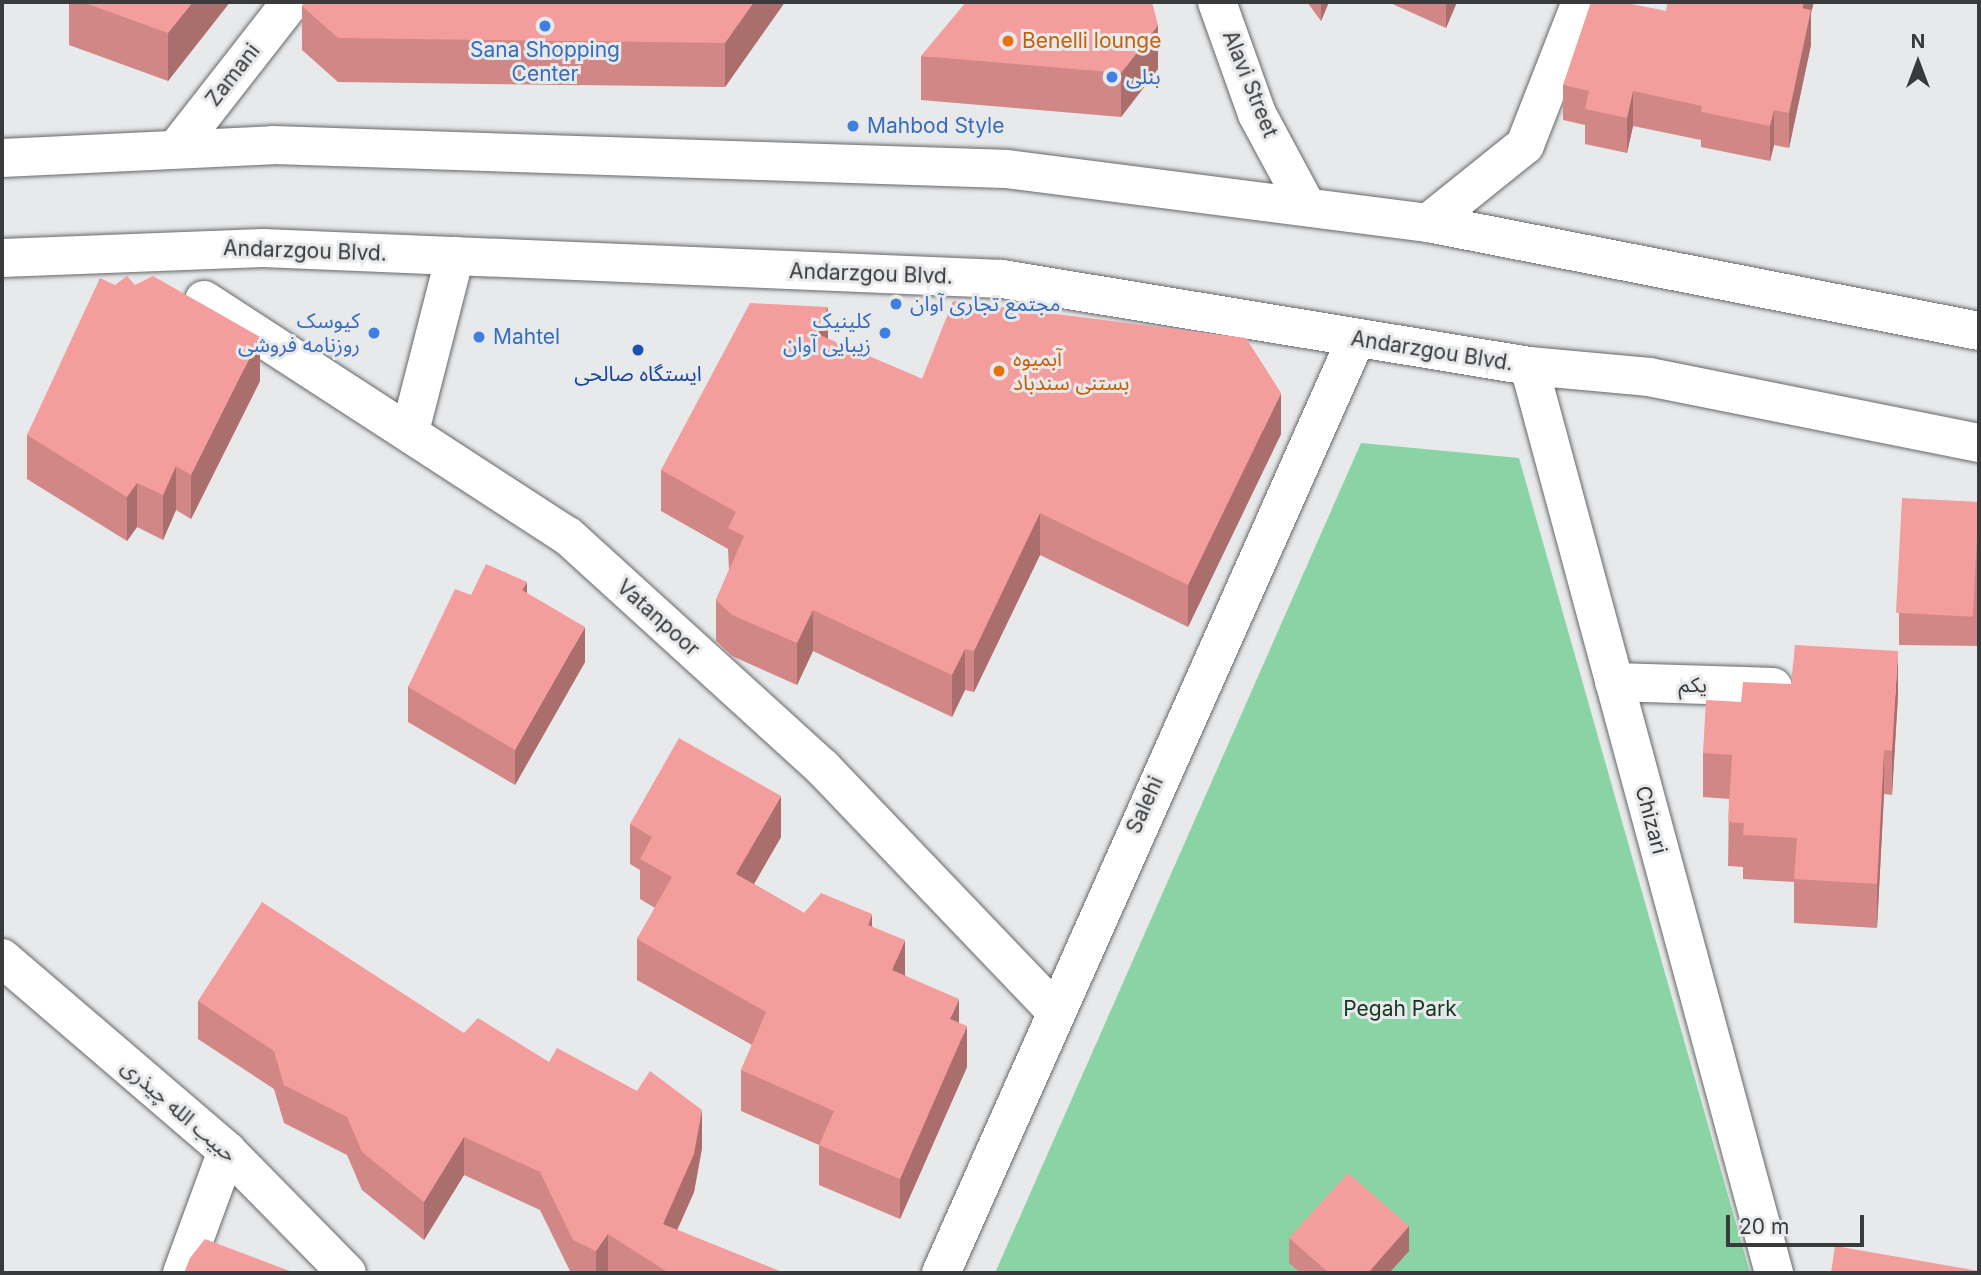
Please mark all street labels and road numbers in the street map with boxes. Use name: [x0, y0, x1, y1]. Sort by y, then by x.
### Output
street label: Alavi Street: [1217, 27, 1283, 141]
street label: Zamani: [201, 39, 265, 111]
street label: Andarzgou Blvd.: [223, 236, 387, 266]
street label: Andarzgou Blvd.: [789, 259, 953, 289]
street label: Andarzgou Blvd.: [1349, 326, 1515, 376]
street label: Vatanpoor: [612, 574, 704, 662]
street label: یکم: [1678, 672, 1708, 698]
street label: Salehi: [1121, 772, 1169, 838]
street label: Chizari: [1630, 783, 1672, 857]
street label: حبیب الله چیذری: [116, 1054, 242, 1168]

